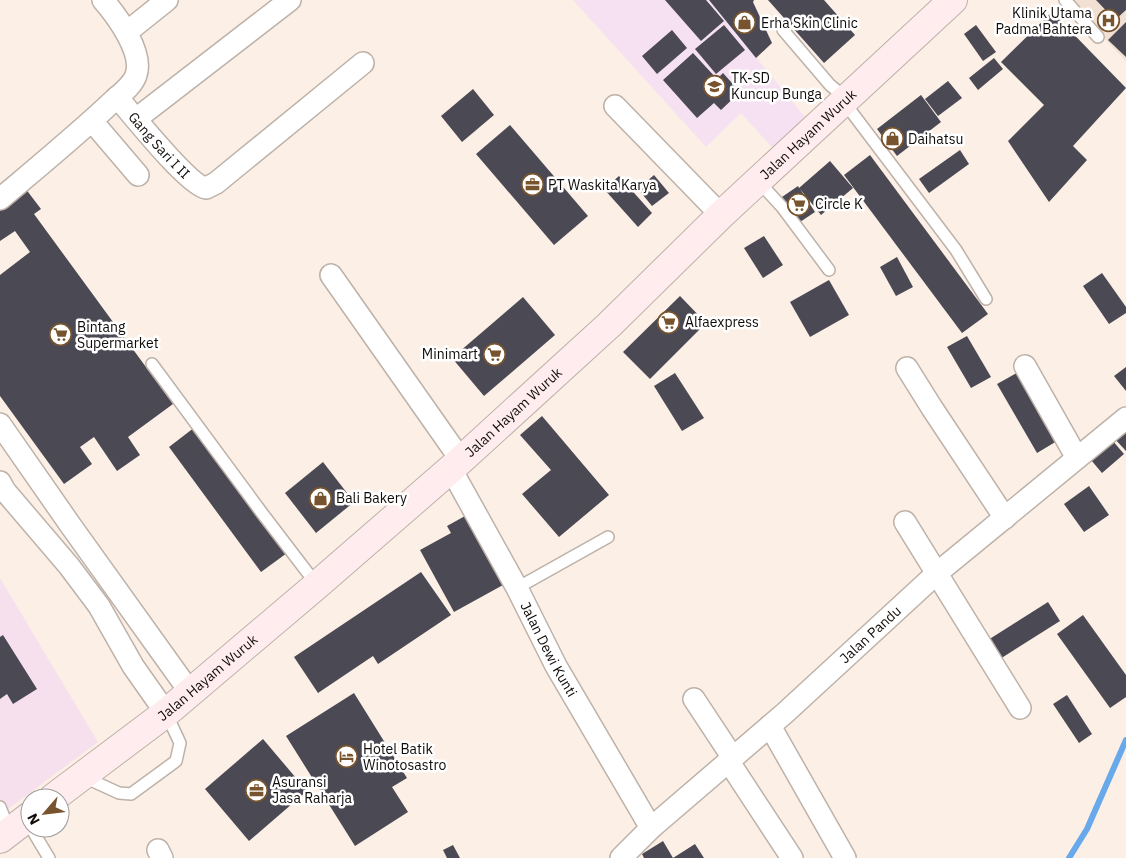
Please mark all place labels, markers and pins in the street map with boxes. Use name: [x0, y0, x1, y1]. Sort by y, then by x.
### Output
place label: Klinik Utama Padma Bahtera: [995, 4, 1093, 38]
hospital icon: Klinik Utama Padma Bahtera: [1096, 9, 1120, 33]
shop icon: Erha Skin Clinic: [733, 11, 757, 35]
place label: Erha Skin Clinic: [761, 14, 858, 32]
place label: TK-SD Kuncup Bunga: [731, 69, 822, 103]
school or university icon: TK-SD Kuncup Bunga: [703, 74, 727, 98]
shop icon: Daihatsu: [880, 127, 904, 151]
place label: Daihatsu: [908, 130, 963, 148]
office icon: PT Waskita Karya: [520, 173, 544, 197]
place label: PT Waskita Karya: [548, 176, 657, 194]
supermarket icon: Circle K: [787, 192, 811, 216]
place label: Circle K: [815, 195, 863, 213]
supermarket icon: Alfaexpress: [657, 310, 681, 334]
place label: Alfaexpress: [685, 313, 759, 331]
place label: Bintang Supermarket: [77, 318, 159, 352]
supermarket icon: Bintang Supermarket: [49, 323, 73, 347]
supermarket icon: Minimart: [482, 342, 506, 366]
place label: Minimart: [422, 345, 478, 363]
shop icon: Bali Bakery: [308, 486, 332, 510]
place label: Bali Bakery: [336, 489, 407, 507]
place label: Hotel Batik Winotosastro: [363, 740, 446, 774]
hotel icon: Hotel Batik Winotosastro: [335, 745, 359, 769]
place label: Asuransi Jasa Raharja: [272, 773, 353, 807]
office icon: Asuransi Jasa Raharja: [244, 778, 268, 802]

